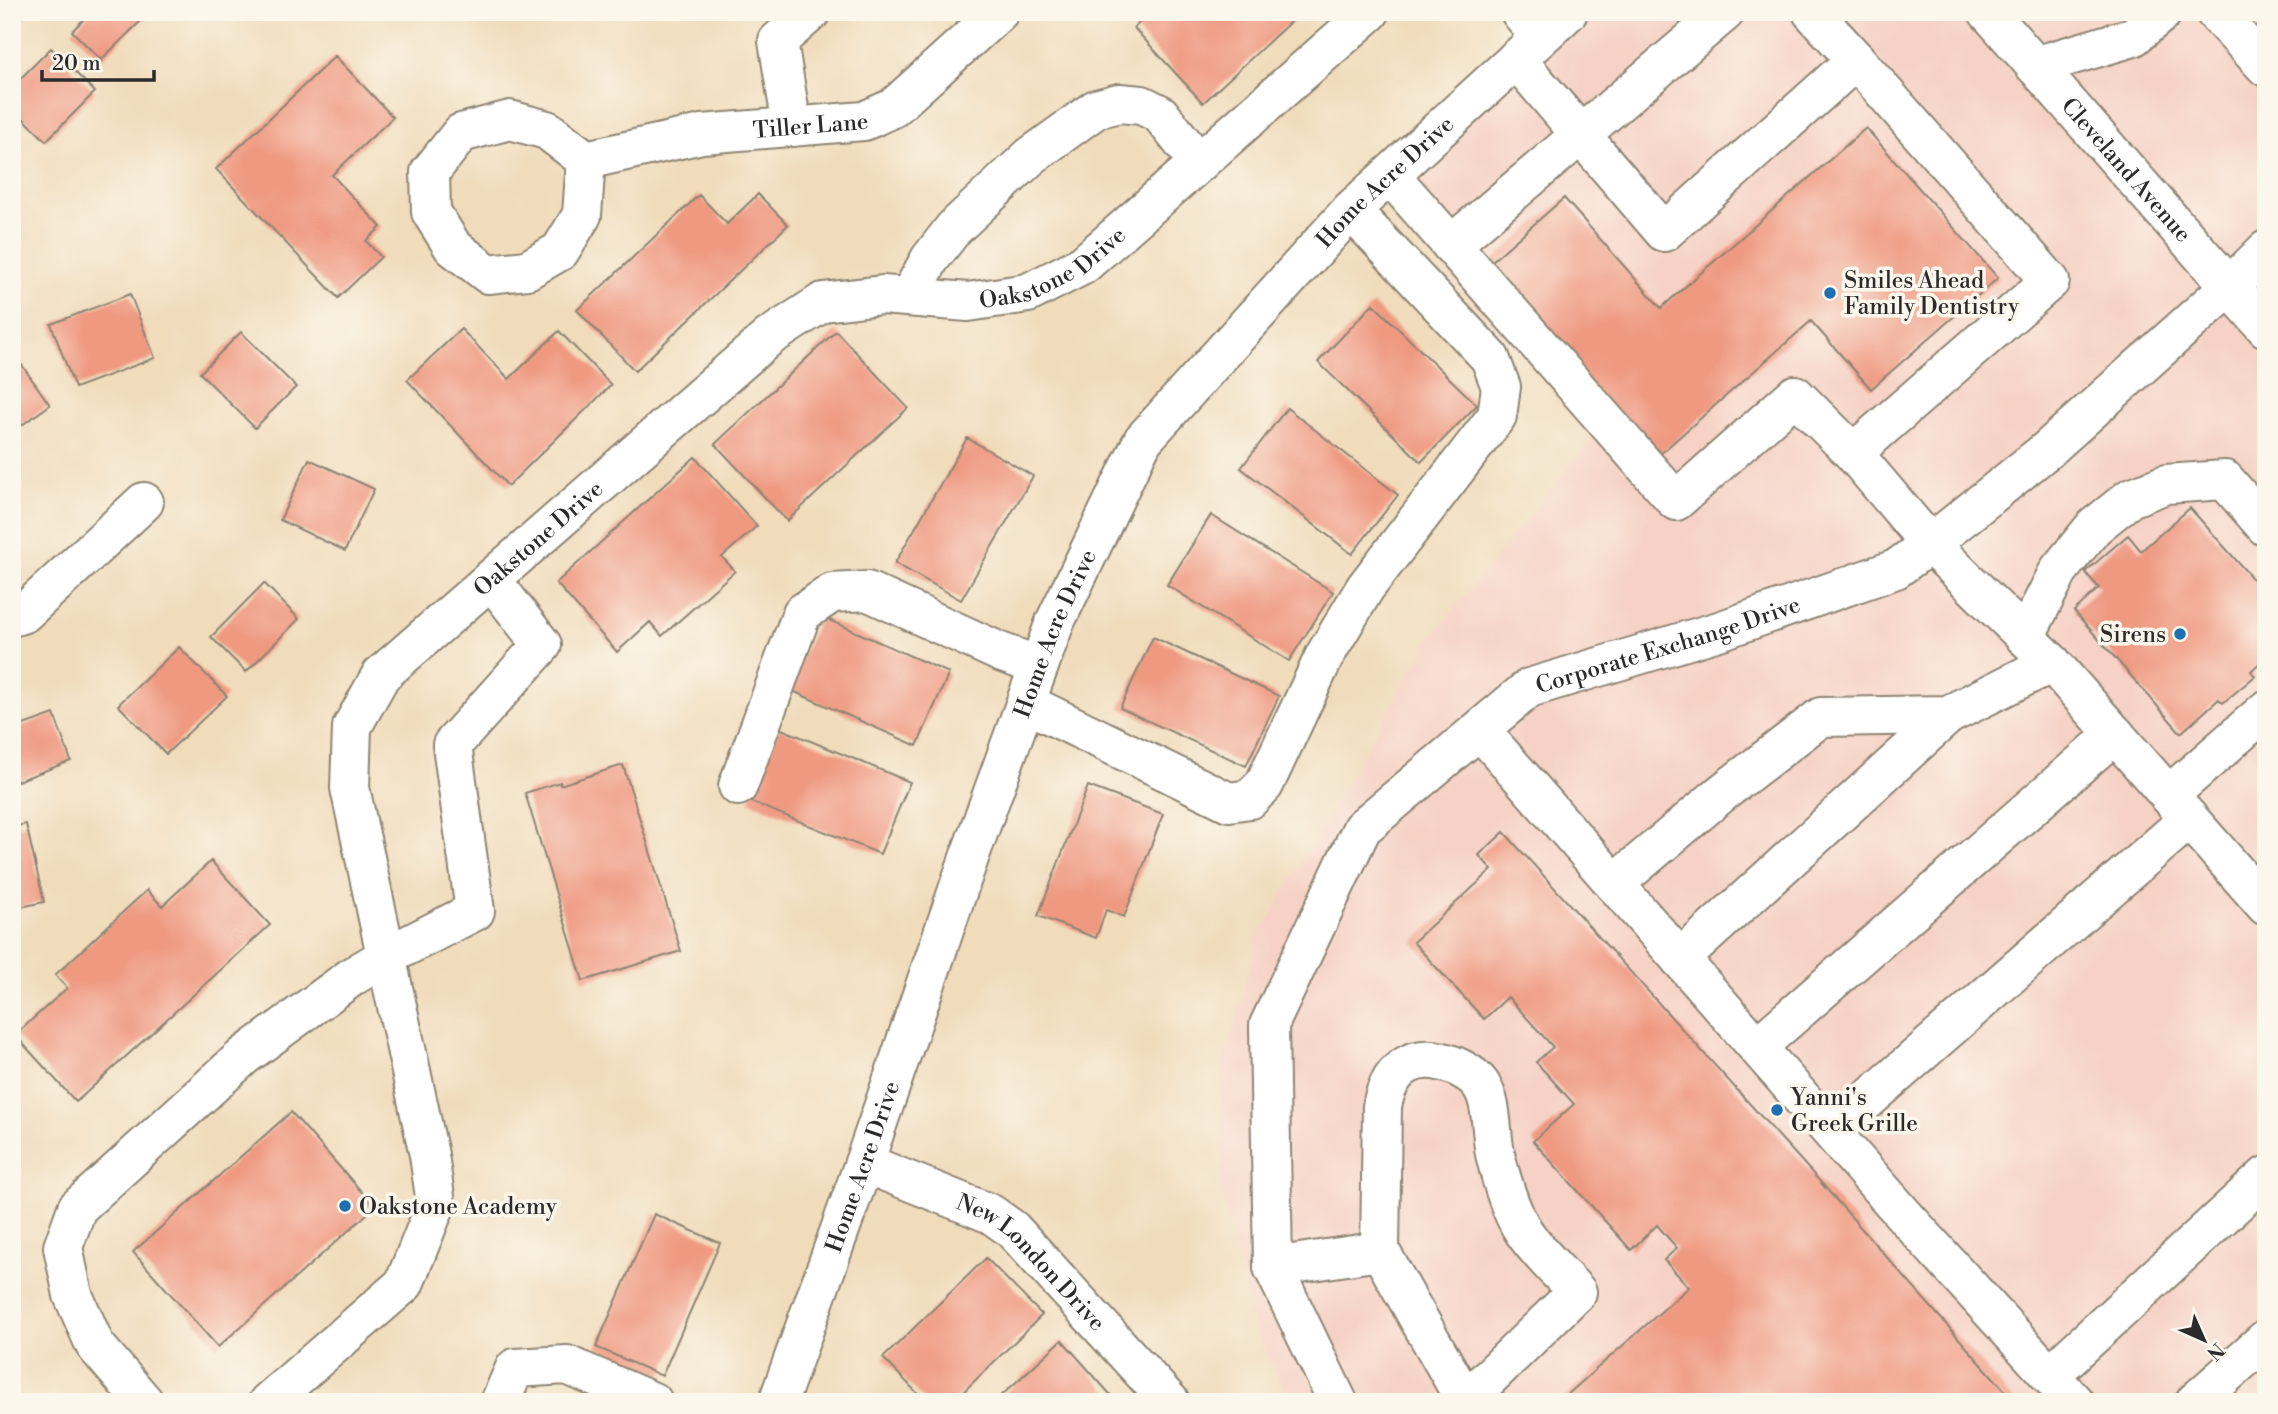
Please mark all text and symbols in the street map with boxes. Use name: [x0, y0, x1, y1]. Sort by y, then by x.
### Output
scale bar: [42, 38, 154, 82]
text: 20 m: [52, 51, 101, 77]
street label: Cleveland Avenue: [2055, 92, 2197, 248]
street label: Tiller Lane: [752, 108, 869, 145]
street label: Home Acre Drive: [1311, 110, 1460, 254]
street label: Oakstone Drive: [977, 221, 1132, 315]
place label: Smiles Ahead Family Dentistry: [1844, 267, 2020, 321]
marker: Smiles Ahead Family Dentistry: [1822, 285, 1838, 301]
street label: Oakstone Drive: [468, 475, 609, 603]
street label: Home Acre Drive: [1008, 545, 1103, 722]
street label: Corporate Exchange Drive: [1533, 591, 1804, 700]
place label: Sirens: [2100, 621, 2166, 649]
marker: Sirens: [2172, 626, 2188, 642]
street label: Home Acre Drive: [820, 1078, 906, 1256]
place label: Yanni's Greek Grille: [1790, 1084, 1918, 1138]
marker: Yanni's Greek Grille: [1769, 1102, 1785, 1118]
street label: New London Drive: [952, 1189, 1111, 1337]
place label: Oakstone Academy: [359, 1193, 558, 1221]
marker: Oakstone Academy: [337, 1198, 353, 1214]
north arrow: [2170, 1306, 2240, 1376]
text: N: [2202, 1338, 2229, 1365]

